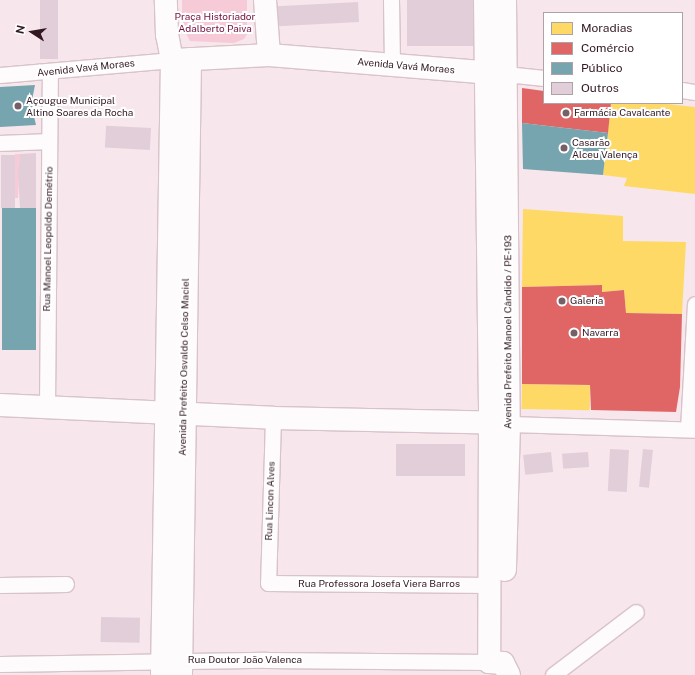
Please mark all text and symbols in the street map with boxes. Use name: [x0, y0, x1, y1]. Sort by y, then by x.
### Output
park label: Praça Historiador Adalberto Paiva: [175, 10, 255, 34]
north arrow: [12, 12, 52, 52]
legend: [543, 12, 683, 104]
text: Moradias: [581, 21, 632, 35]
text: N: [13, 24, 27, 35]
text: Comércio: [581, 41, 634, 55]
street label: Avenida Vavá Moraes: [357, 56, 455, 76]
street label: Avenida Vavá Moraes: [37, 57, 135, 79]
text: Público: [581, 61, 623, 75]
text: Outros: [581, 81, 619, 95]
place label: Açougue Municipal Altino Soares da Rocha: [26, 94, 134, 118]
marker: Açougue Municipal Altino Soares da Rocha: [13, 101, 23, 111]
place label: Farmácia Cavalcante: [574, 107, 671, 119]
marker: Farmácia Cavalcante: [561, 108, 571, 118]
place label: Casarão Alceu Valença: [572, 136, 638, 160]
marker: Casarão Alceu Valença: [559, 143, 569, 153]
street label: Rua Manoel Leopoldo Demétrio: [41, 166, 55, 312]
street label: Avenida Prefeito Manoel Cândido / PE-193: [502, 235, 514, 429]
street label: Avenida Prefeito Osvaldo Celso Maciel: [176, 278, 192, 456]
place label: Galeria: [570, 295, 603, 307]
marker: Galeria: [557, 296, 567, 306]
place label: Navarra: [582, 327, 618, 339]
marker: Navarra: [569, 328, 579, 338]
street label: Rua Lincon Alves: [263, 461, 277, 541]
street label: Rua Professora Josefa Viera Barros: [298, 578, 460, 590]
street label: Rua Doutor João Valenca: [188, 654, 302, 666]

